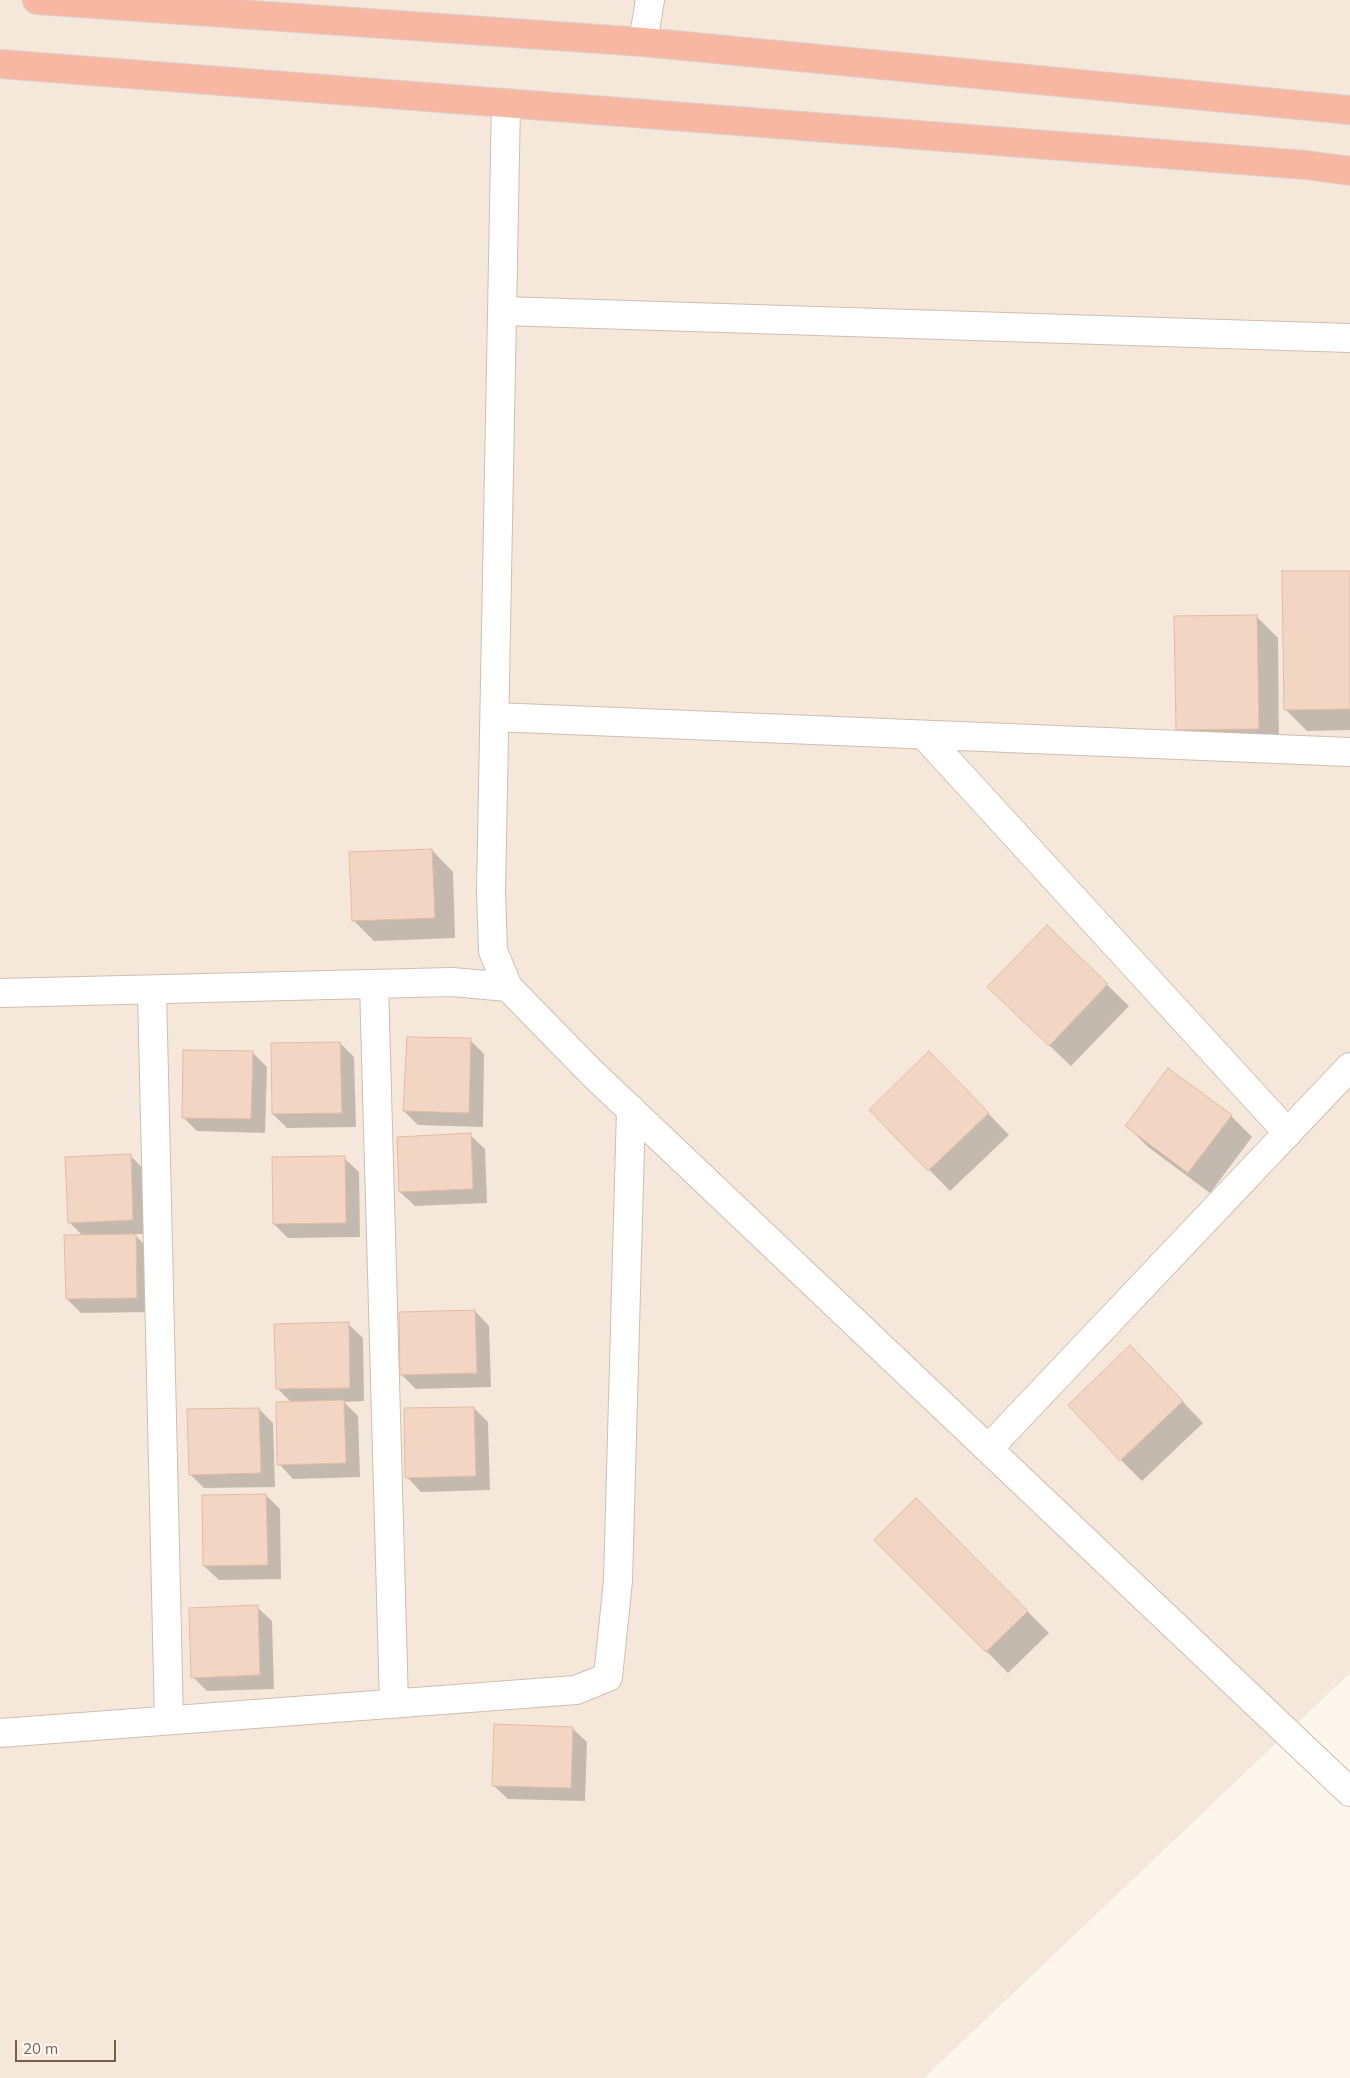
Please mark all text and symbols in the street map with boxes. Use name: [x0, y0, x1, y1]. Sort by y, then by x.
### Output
scale bar: [18, 2030, 119, 2062]
text: 20 m: [23, 2039, 58, 2058]

